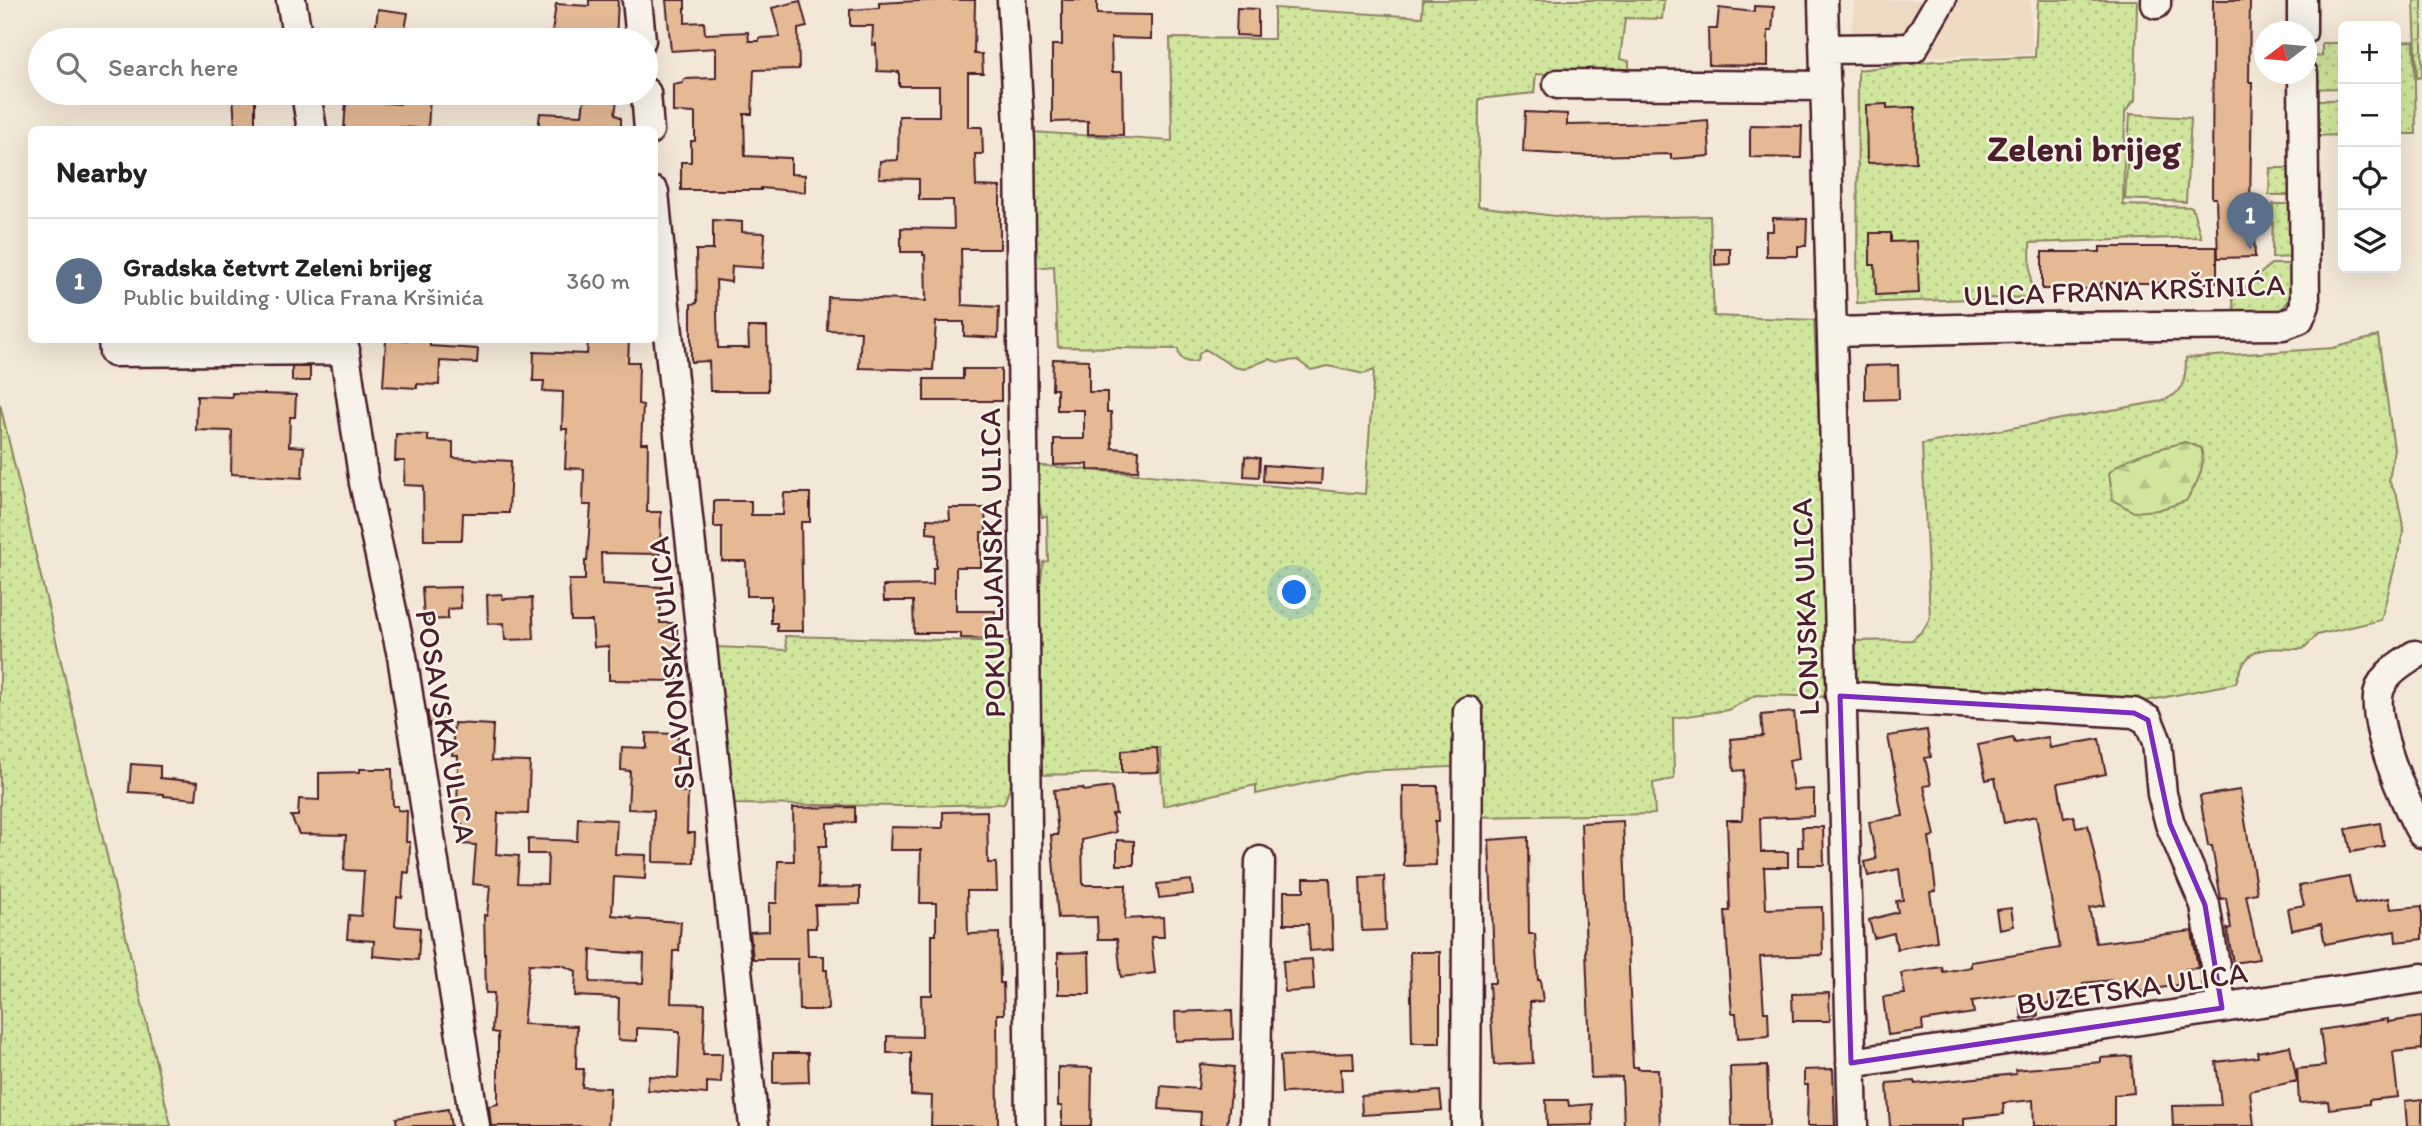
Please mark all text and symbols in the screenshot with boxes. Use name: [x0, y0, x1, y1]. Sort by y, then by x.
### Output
north arrow: [2254, 21, 2317, 84]
map controls: [2338, 21, 2401, 273]
button: +: [2338, 21, 2401, 84]
search box: [28, 28, 658, 105]
icon: search: [52, 48, 90, 86]
text: Search here: [108, 51, 238, 83]
button: −: [2338, 84, 2401, 147]
district label: Zeleni brijeg: [1987, 126, 2182, 170]
button: locate: [2338, 147, 2401, 210]
text: Nearby: [56, 153, 147, 190]
pin: 1: [2227, 192, 2273, 250]
button: layers: [2338, 210, 2401, 273]
text: Gradska četvrt Zeleni brijeg: [123, 251, 431, 283]
street label: ULICA FRANA KRŠINIĆA: [1962, 266, 2286, 314]
text: 1: [74, 267, 84, 295]
text: 360 m: [567, 267, 630, 295]
text: Public building · Ulica Frana Kršinića: [123, 283, 484, 311]
street label: POKUPLJANSKA ULICA: [971, 408, 1013, 718]
street label: LONJSKA ULICA: [1783, 498, 1827, 716]
street label: SLAVONSKA ULICA: [639, 535, 703, 791]
your location: [1277, 575, 1311, 609]
street label: POSAVSKA ULICA: [407, 607, 485, 845]
street label: BUZETSKA ULICA: [2014, 953, 2250, 1023]

